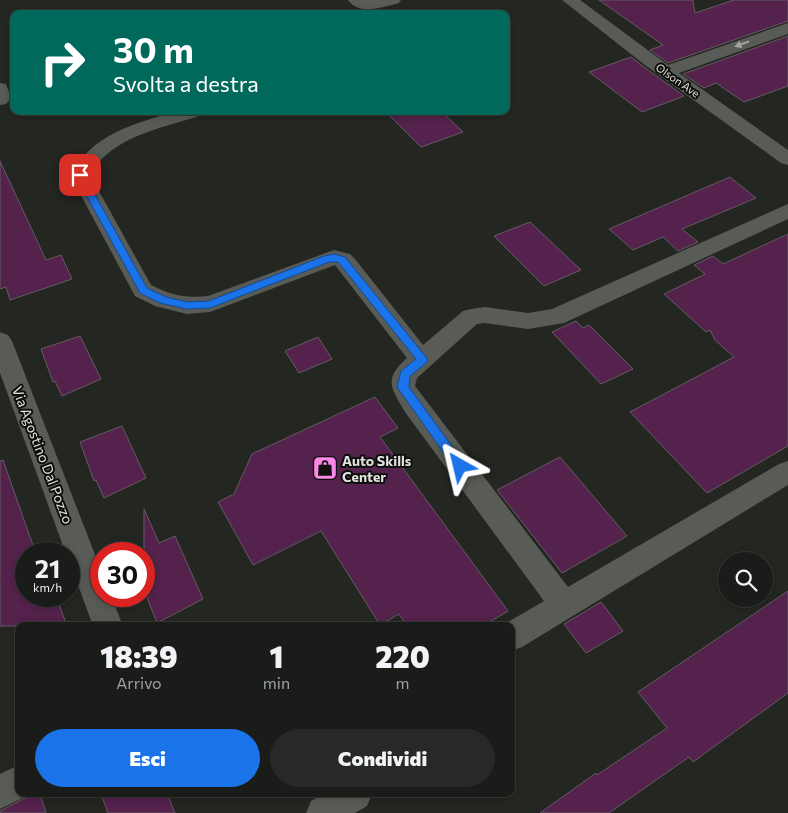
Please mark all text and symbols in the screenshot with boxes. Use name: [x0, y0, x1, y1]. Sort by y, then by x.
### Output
text: 30 m: [113, 27, 194, 70]
icon: right: [30, 30, 95, 95]
one-way arrow: [734, 41, 749, 49]
street label: Olson Ave: [654, 60, 702, 100]
text: Svolta a destra: [113, 70, 259, 97]
pin: [59, 154, 101, 196]
icon: arrive: [66, 161, 94, 189]
street label: Via Agostino Dal Pozzo: [9, 384, 77, 526]
position arrow: [433, 439, 485, 491]
place label: Auto Skills Center: [342, 452, 412, 485]
shop icon: Auto Skills Center: [312, 455, 338, 481]
speed limit sign: 30: [90, 542, 155, 607]
map controls: [718, 552, 773, 607]
button: search: [718, 552, 773, 607]
text: 21: [35, 553, 60, 583]
text: km/h: [33, 580, 62, 594]
text: 18:39: [100, 637, 178, 674]
text: 1: [269, 637, 283, 674]
text: 220: [375, 637, 430, 674]
text: Arrivo: [116, 673, 162, 692]
text: min: [263, 673, 290, 692]
text: m: [396, 673, 410, 692]
button: Esci: [35, 729, 260, 787]
button: Condividi: [270, 729, 495, 787]

